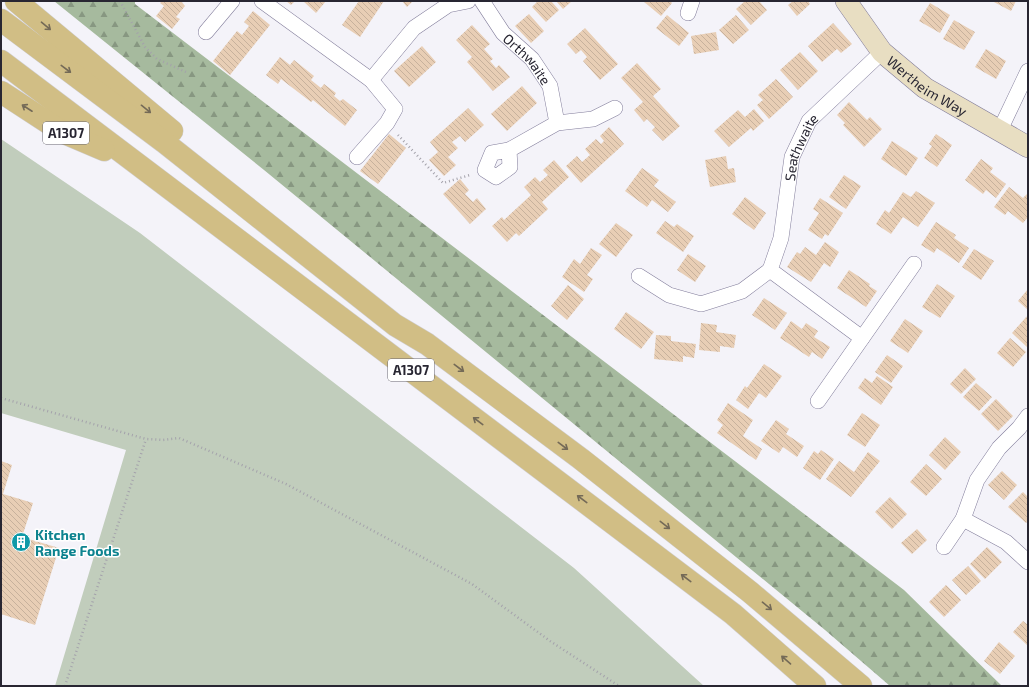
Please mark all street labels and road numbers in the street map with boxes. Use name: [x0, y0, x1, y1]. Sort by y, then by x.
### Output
street label: Orthwaite: [500, 29, 555, 88]
street label: Wertheim Way: [884, 52, 971, 119]
street label: Seathwaite: [780, 109, 821, 182]
road number: A1307: [43, 122, 89, 144]
road number: A1307: [388, 359, 434, 381]

